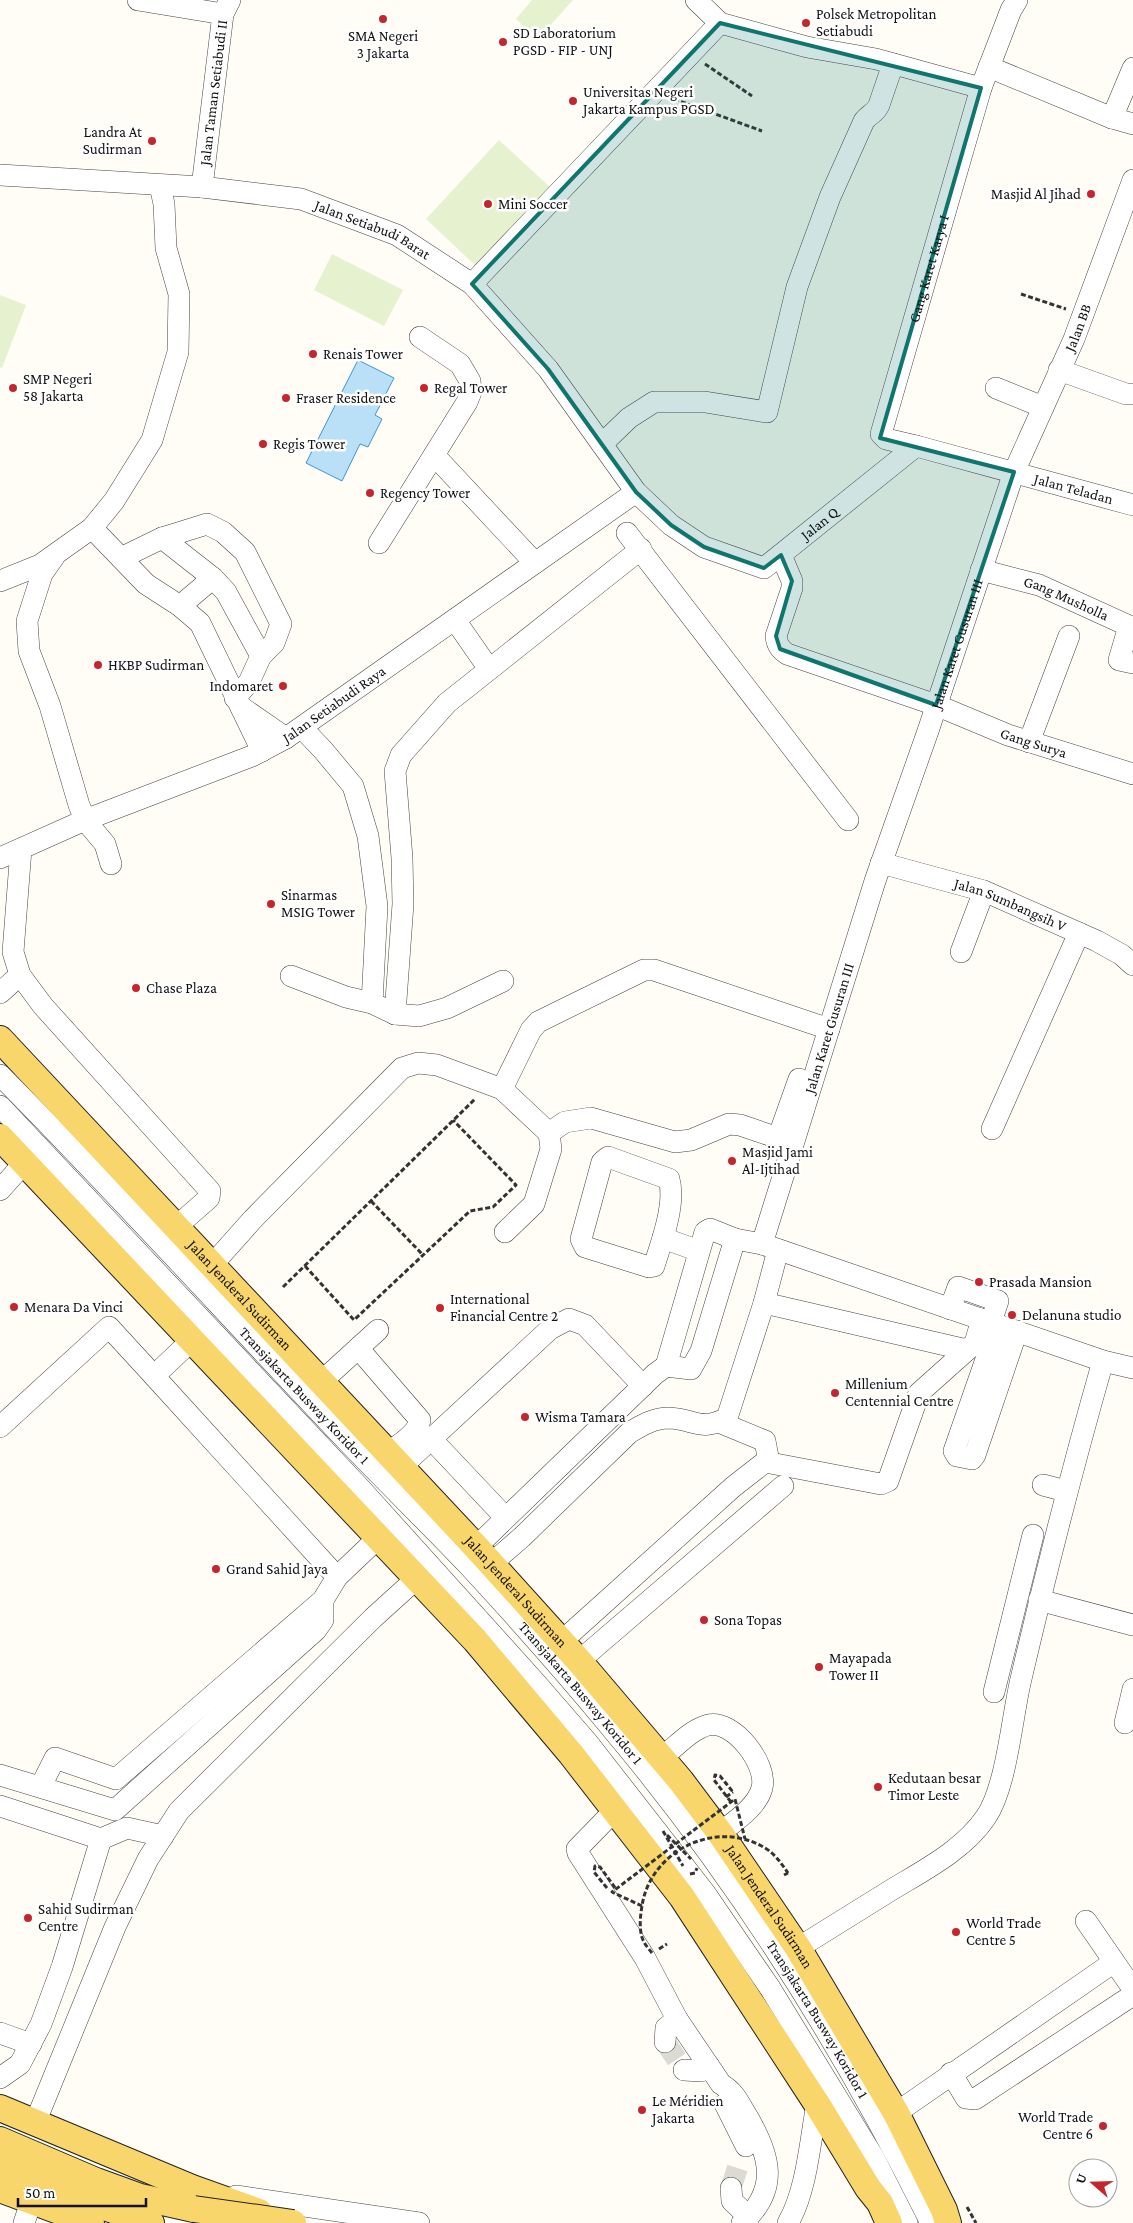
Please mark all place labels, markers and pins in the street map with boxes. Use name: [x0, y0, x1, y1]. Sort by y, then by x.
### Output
place label: Polsek Metropolitan Setiabudi: [816, 6, 937, 39]
marker: SMA Negeri 3 Jakarta: [377, 13, 389, 25]
marker: Polsek Metropolitan Setiabudi: [800, 17, 812, 29]
place label: SD Laboratorium PGSD - FIP - UNJ: [513, 25, 616, 59]
place label: SMA Negeri 3 Jakarta: [348, 28, 418, 62]
marker: SD Laboratorium PGSD - FIP - UNJ: [497, 36, 509, 48]
place label: Universitas Negeri Jakarta Kampus PGSD: [581, 84, 714, 118]
marker: Universitas Negeri Jakarta Kampus PGSD: [567, 95, 579, 107]
place label: Landra At Sudirman: [83, 124, 143, 157]
marker: Landra At Sudirman: [146, 135, 158, 147]
place label: Masjid Al Jihad: [991, 186, 1081, 203]
marker: Masjid Al Jihad: [1085, 188, 1097, 200]
place label: Mini Soccer: [498, 196, 569, 212]
marker: Mini Soccer: [482, 198, 494, 210]
place label: Renais Tower: [323, 346, 404, 362]
marker: Renais Tower: [307, 348, 319, 360]
place label: SMP Negeri 58 Jakarta: [23, 371, 92, 405]
place label: Regal Tower: [434, 380, 508, 397]
marker: SMP Negeri 58 Jakarta: [7, 382, 19, 394]
marker: Regal Tower: [418, 382, 430, 394]
place label: Fraser Residence: [296, 390, 396, 406]
marker: Fraser Residence: [280, 392, 292, 404]
place label: Regis Tower: [273, 436, 346, 453]
marker: Regis Tower: [257, 438, 269, 450]
place label: Regency Tower: [380, 485, 471, 502]
marker: Regency Tower: [364, 487, 376, 499]
place label: HKBP Sudirman: [108, 657, 204, 673]
marker: HKBP Sudirman: [92, 659, 104, 671]
place label: Indomaret: [209, 678, 274, 694]
marker: Indomaret: [277, 680, 289, 692]
place label: Sinarmas MSIG Tower: [281, 887, 356, 920]
marker: Sinarmas MSIG Tower: [265, 898, 277, 910]
place label: Chase Plaza: [146, 980, 217, 996]
marker: Chase Plaza: [130, 982, 142, 994]
place label: Masjid Jami Al-Ijtihad: [742, 1144, 813, 1178]
marker: Masjid Jami Al-Ijtihad: [726, 1155, 738, 1167]
place label: Prasada Mansion: [989, 1274, 1092, 1290]
marker: Prasada Mansion: [973, 1276, 985, 1288]
place label: International Financial Centre 2: [450, 1291, 558, 1324]
place label: Menara Da Vinci: [24, 1299, 123, 1315]
marker: Menara Da Vinci: [8, 1301, 20, 1313]
marker: International Financial Centre 2: [434, 1302, 446, 1314]
place label: Delanuna studio: [1022, 1307, 1121, 1323]
marker: Delanuna studio: [1006, 1309, 1018, 1321]
place label: Millenium Centennial Centre: [845, 1376, 954, 1409]
marker: Millenium Centennial Centre: [829, 1387, 841, 1399]
place label: Wisma Tamara: [535, 1409, 626, 1425]
marker: Wisma Tamara: [519, 1411, 531, 1423]
place label: Grand Sahid Jaya: [226, 1561, 328, 1578]
marker: Grand Sahid Jaya: [210, 1563, 222, 1575]
place label: Sona Topas: [714, 1612, 782, 1629]
marker: Sona Topas: [698, 1614, 710, 1626]
place label: Mayapada Tower II: [829, 1650, 892, 1683]
marker: Mayapada Tower II: [813, 1661, 825, 1673]
place label: Kedutaan besar Timor Leste: [888, 1770, 982, 1803]
marker: Kedutaan besar Timor Leste: [872, 1781, 884, 1793]
place label: Sahid Sudirman Centre: [38, 1901, 134, 1934]
marker: Sahid Sudirman Centre: [22, 1912, 34, 1924]
place label: World Trade Centre 5: [966, 1915, 1041, 1948]
marker: World Trade Centre 5: [950, 1926, 962, 1938]
place label: Le Méridien Jakarta: [650, 2093, 724, 2127]
marker: Le Méridien Jakarta: [636, 2104, 648, 2116]
place label: World Trade Centre 6: [1018, 2109, 1093, 2142]
marker: World Trade Centre 6: [1097, 2120, 1109, 2132]

